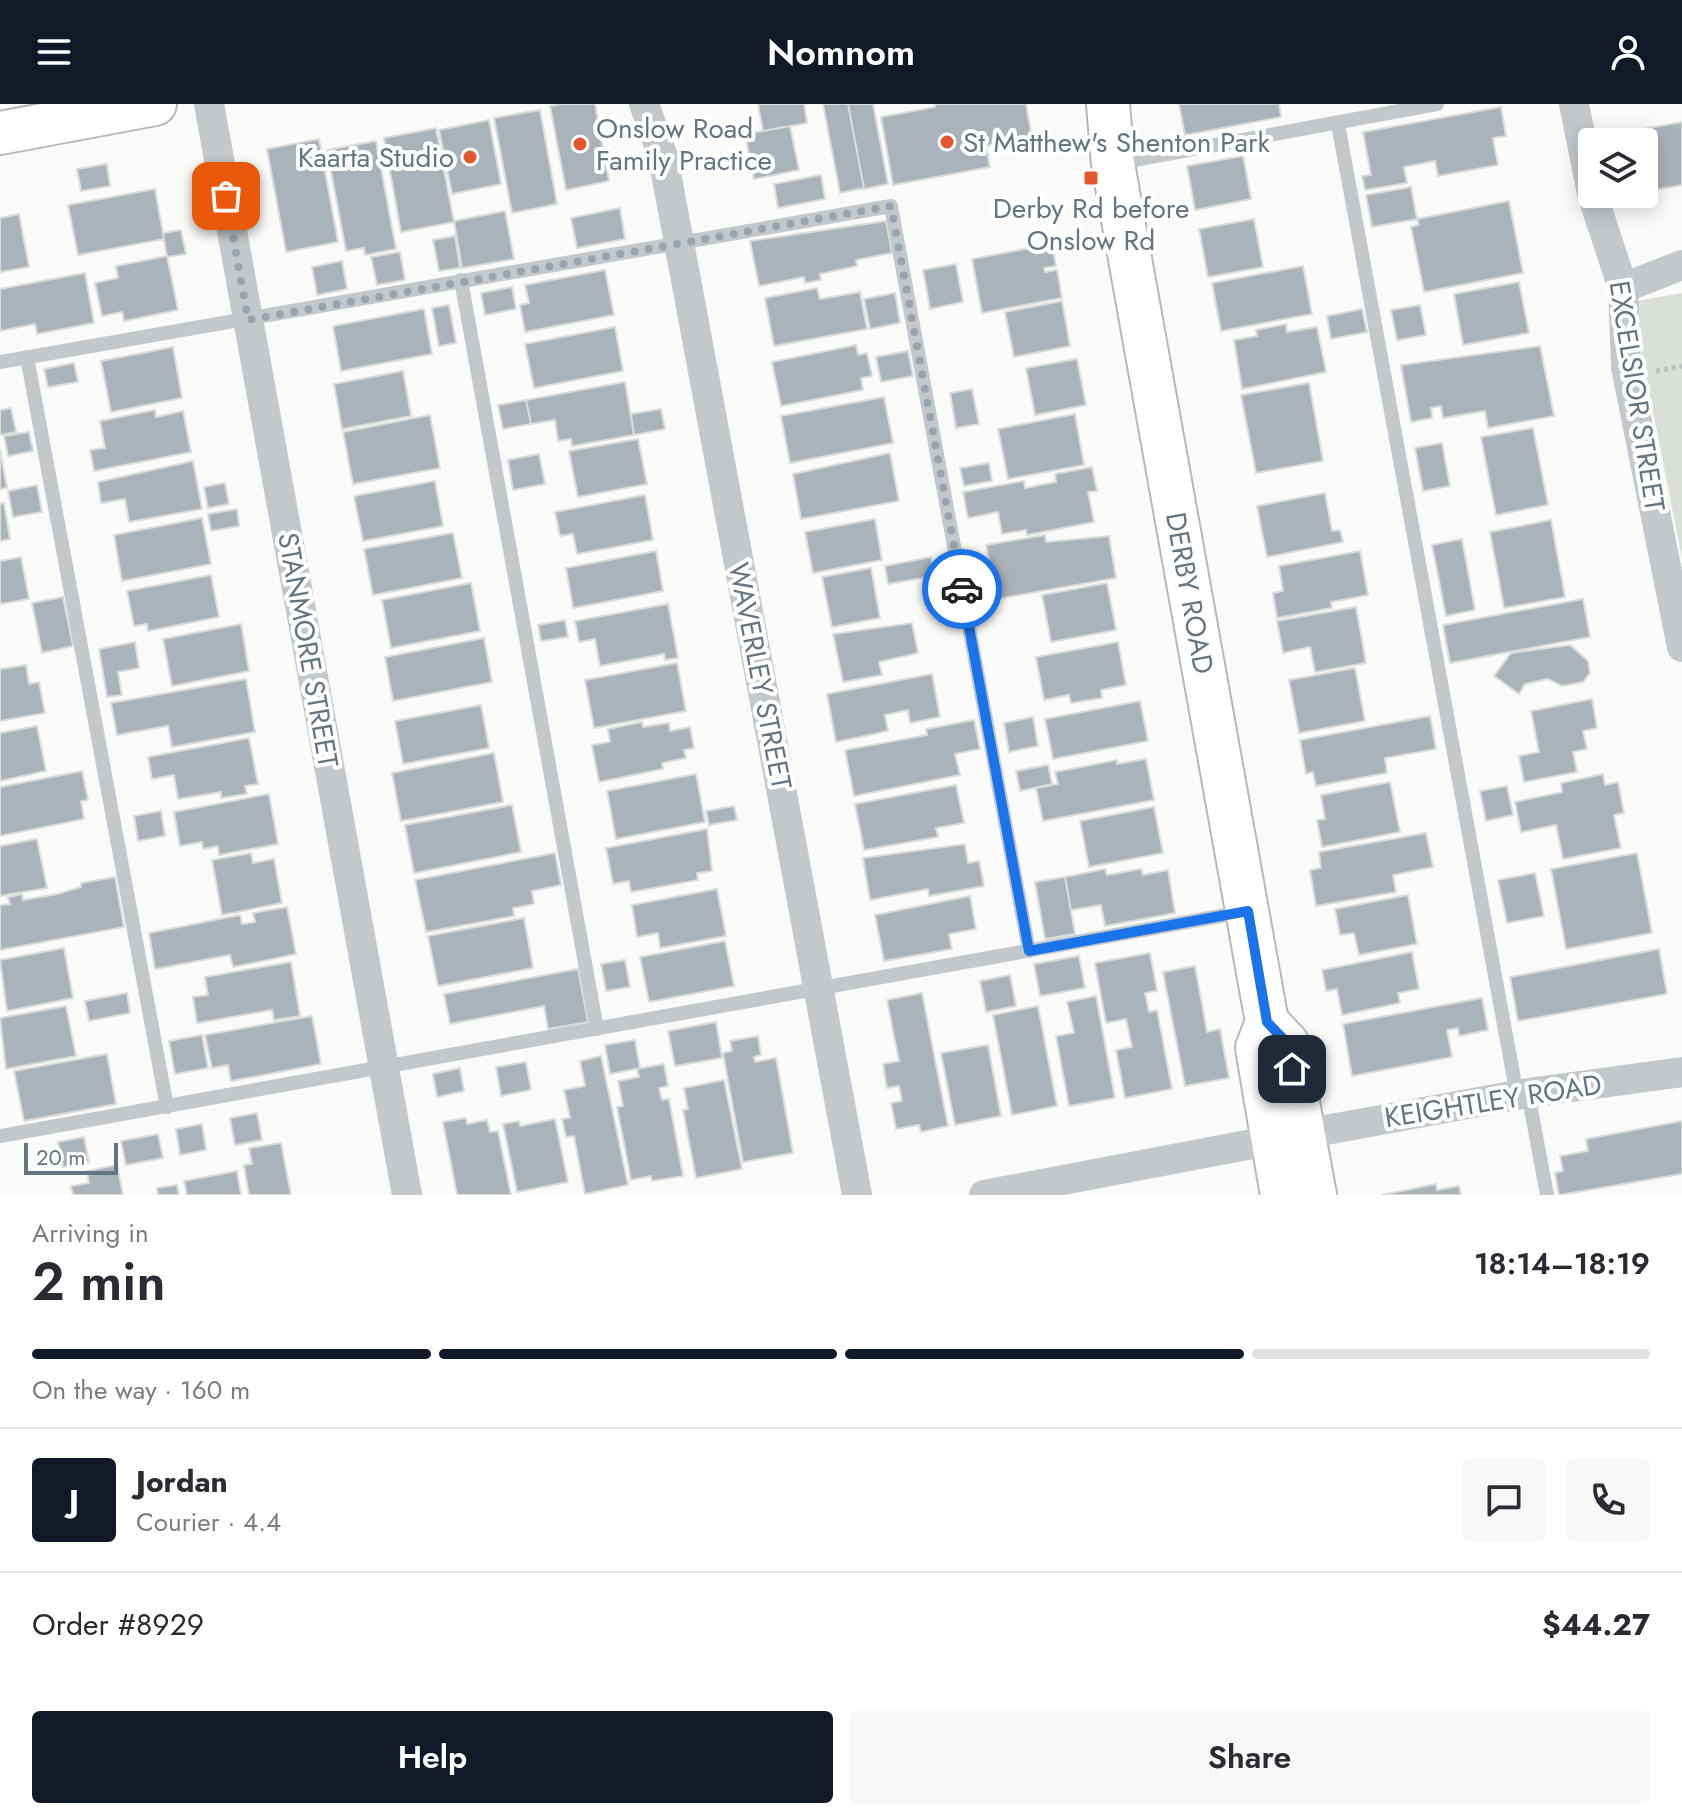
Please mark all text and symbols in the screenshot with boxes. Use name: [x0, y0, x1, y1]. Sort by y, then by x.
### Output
text: Nomnom: [767, 26, 915, 78]
icon: menu: [32, 30, 76, 74]
icon: person: [1606, 30, 1650, 74]
place label: Onslow Road Family Practice: [596, 108, 772, 181]
place label: St Matthew's Shenton Park: [963, 122, 1271, 163]
map controls: [1578, 128, 1658, 208]
button: layers: [1578, 128, 1658, 208]
marker: St Matthew's Shenton Park: [938, 133, 956, 151]
marker: Onslow Road Family Practice: [571, 135, 589, 153]
place label: Kaarta Studio: [298, 137, 454, 178]
marker: Kaarta Studio: [461, 148, 479, 166]
pin: [192, 162, 260, 230]
marker: Derby Rd before Onslow Rd: [1082, 169, 1100, 187]
icon: bag: [204, 174, 248, 218]
place label: Derby Rd before Onslow Rd: [993, 188, 1189, 261]
street label: EXCELSIOR STREET: [1599, 278, 1675, 514]
street label: DERBY ROAD: [1155, 509, 1225, 677]
street label: STANMORE STREET: [267, 529, 349, 771]
courier: [922, 549, 1002, 629]
street label: WAVERLEY STREET: [718, 559, 802, 793]
icon: car: [940, 567, 984, 611]
pin: [1258, 1035, 1326, 1103]
icon: home: [1270, 1047, 1314, 1091]
street label: KEIGHTLEY ROAD: [1381, 1064, 1605, 1138]
scale bar: [24, 1139, 118, 1175]
text: 20 m: [36, 1141, 85, 1173]
text: Arriving in: [32, 1214, 149, 1252]
text: 18:14–18:19: [1474, 1242, 1650, 1285]
text: 2 min: [32, 1244, 165, 1320]
text: On the way · 160 m: [32, 1371, 250, 1409]
button: chat: [1462, 1458, 1546, 1542]
button: phone: [1566, 1458, 1650, 1542]
text: Jordan: [136, 1460, 228, 1503]
text: J: [69, 1479, 79, 1522]
text: Courier · 4.4: [136, 1503, 281, 1541]
text: Order #8929: [32, 1603, 204, 1646]
text: $44.27: [1542, 1603, 1650, 1646]
button: Help: [32, 1711, 833, 1803]
button: Share: [849, 1711, 1650, 1803]

